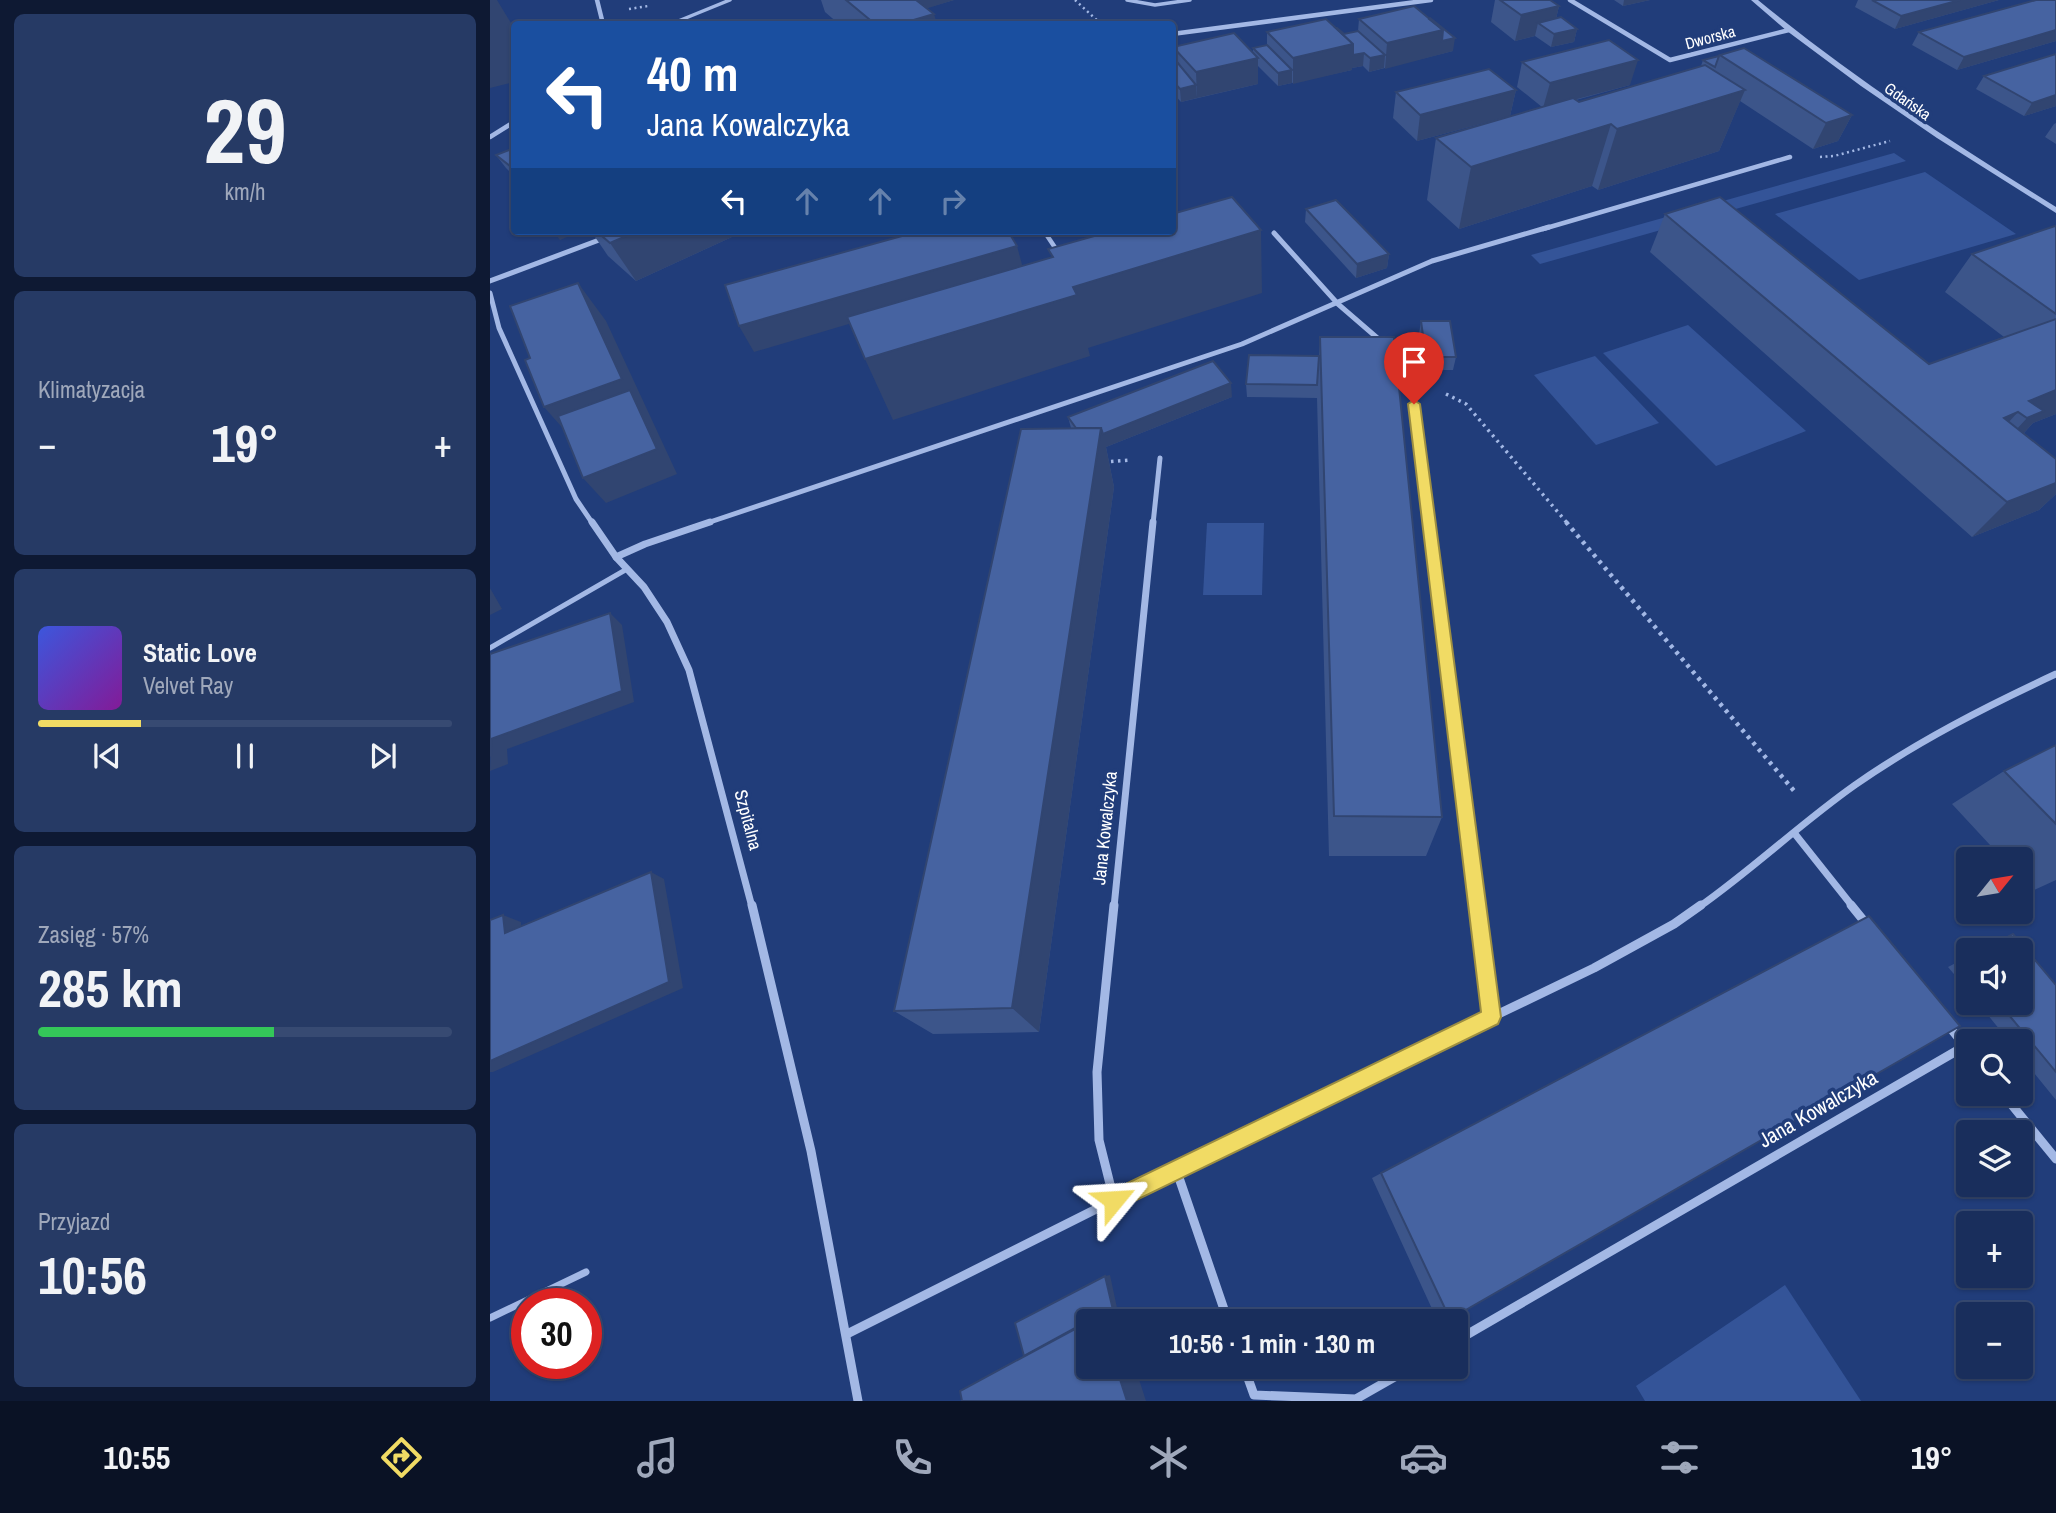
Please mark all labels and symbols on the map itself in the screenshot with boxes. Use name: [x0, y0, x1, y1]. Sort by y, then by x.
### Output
street label: Dworska: [1683, 20, 1738, 54]
street label: Gdańska: [1880, 77, 1936, 125]
pin: [1384, 332, 1444, 404]
street label: Jana Kowalczyka: [1086, 770, 1123, 886]
street label: Szpitalna: [728, 787, 769, 853]
north arrow: [1956, 847, 2034, 924]
street label: Jana Kowalczyka: [1753, 1063, 1883, 1154]
position arrow: [1077, 1163, 1151, 1237]
speed limit sign: 30: [511, 1288, 602, 1379]

